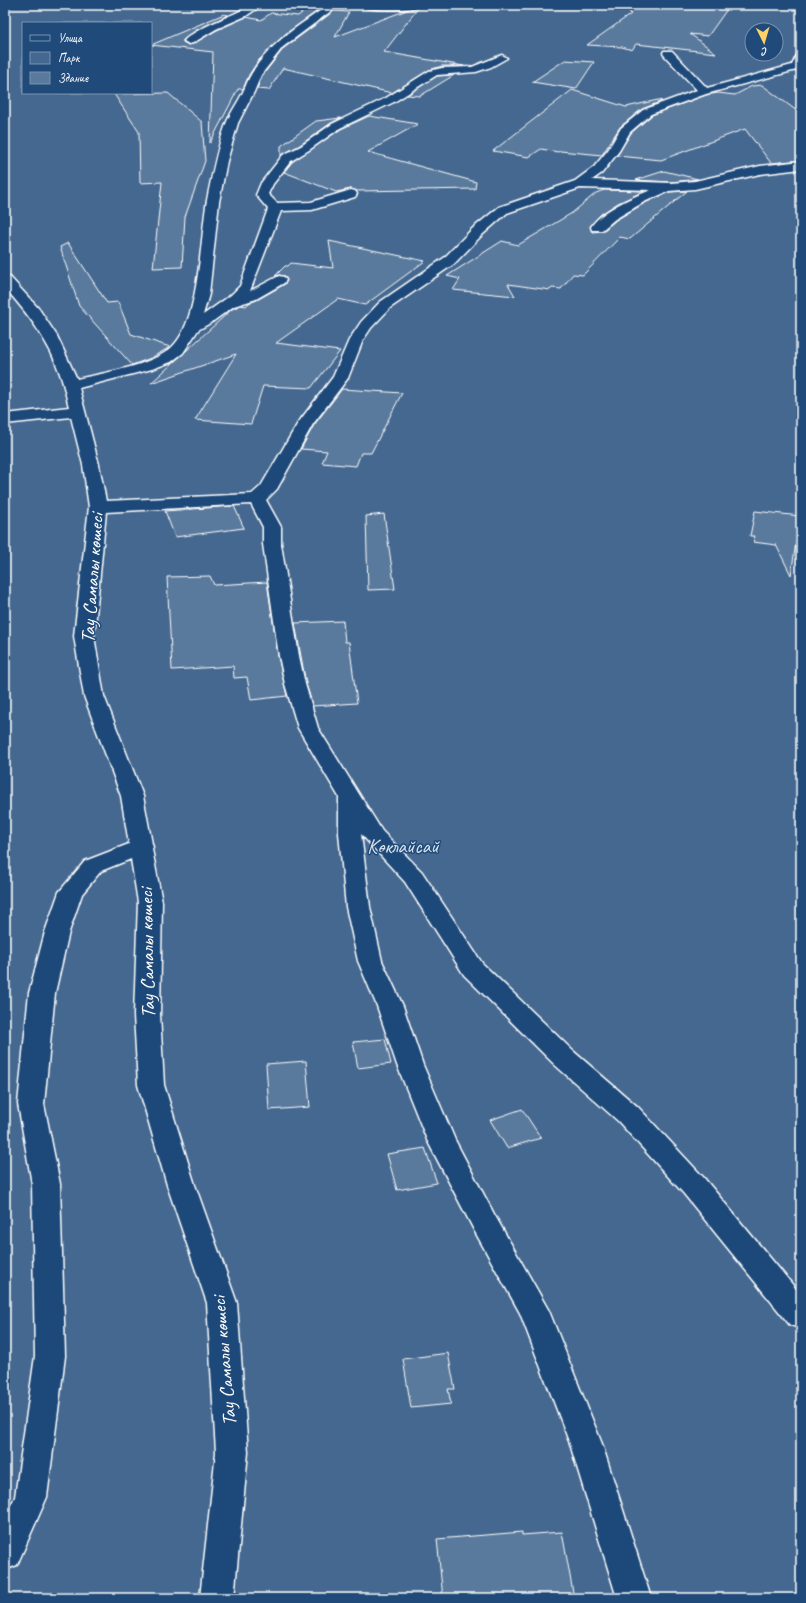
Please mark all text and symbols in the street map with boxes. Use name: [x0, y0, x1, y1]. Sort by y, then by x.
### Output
legend: [22, 22, 152, 94]
north arrow: [744, 22, 784, 62]
text: Улица: [58, 30, 83, 46]
text: С: [760, 45, 768, 59]
text: Парк: [58, 50, 81, 66]
text: Здание: [58, 70, 89, 86]
street label: Тау Самалы көшесі: [75, 510, 109, 644]
park label: Көклайсай: [367, 834, 440, 859]
street label: Тау Самалы көшесі: [133, 885, 161, 1018]
street label: Тау Самалы көшесі: [206, 1293, 242, 1427]

